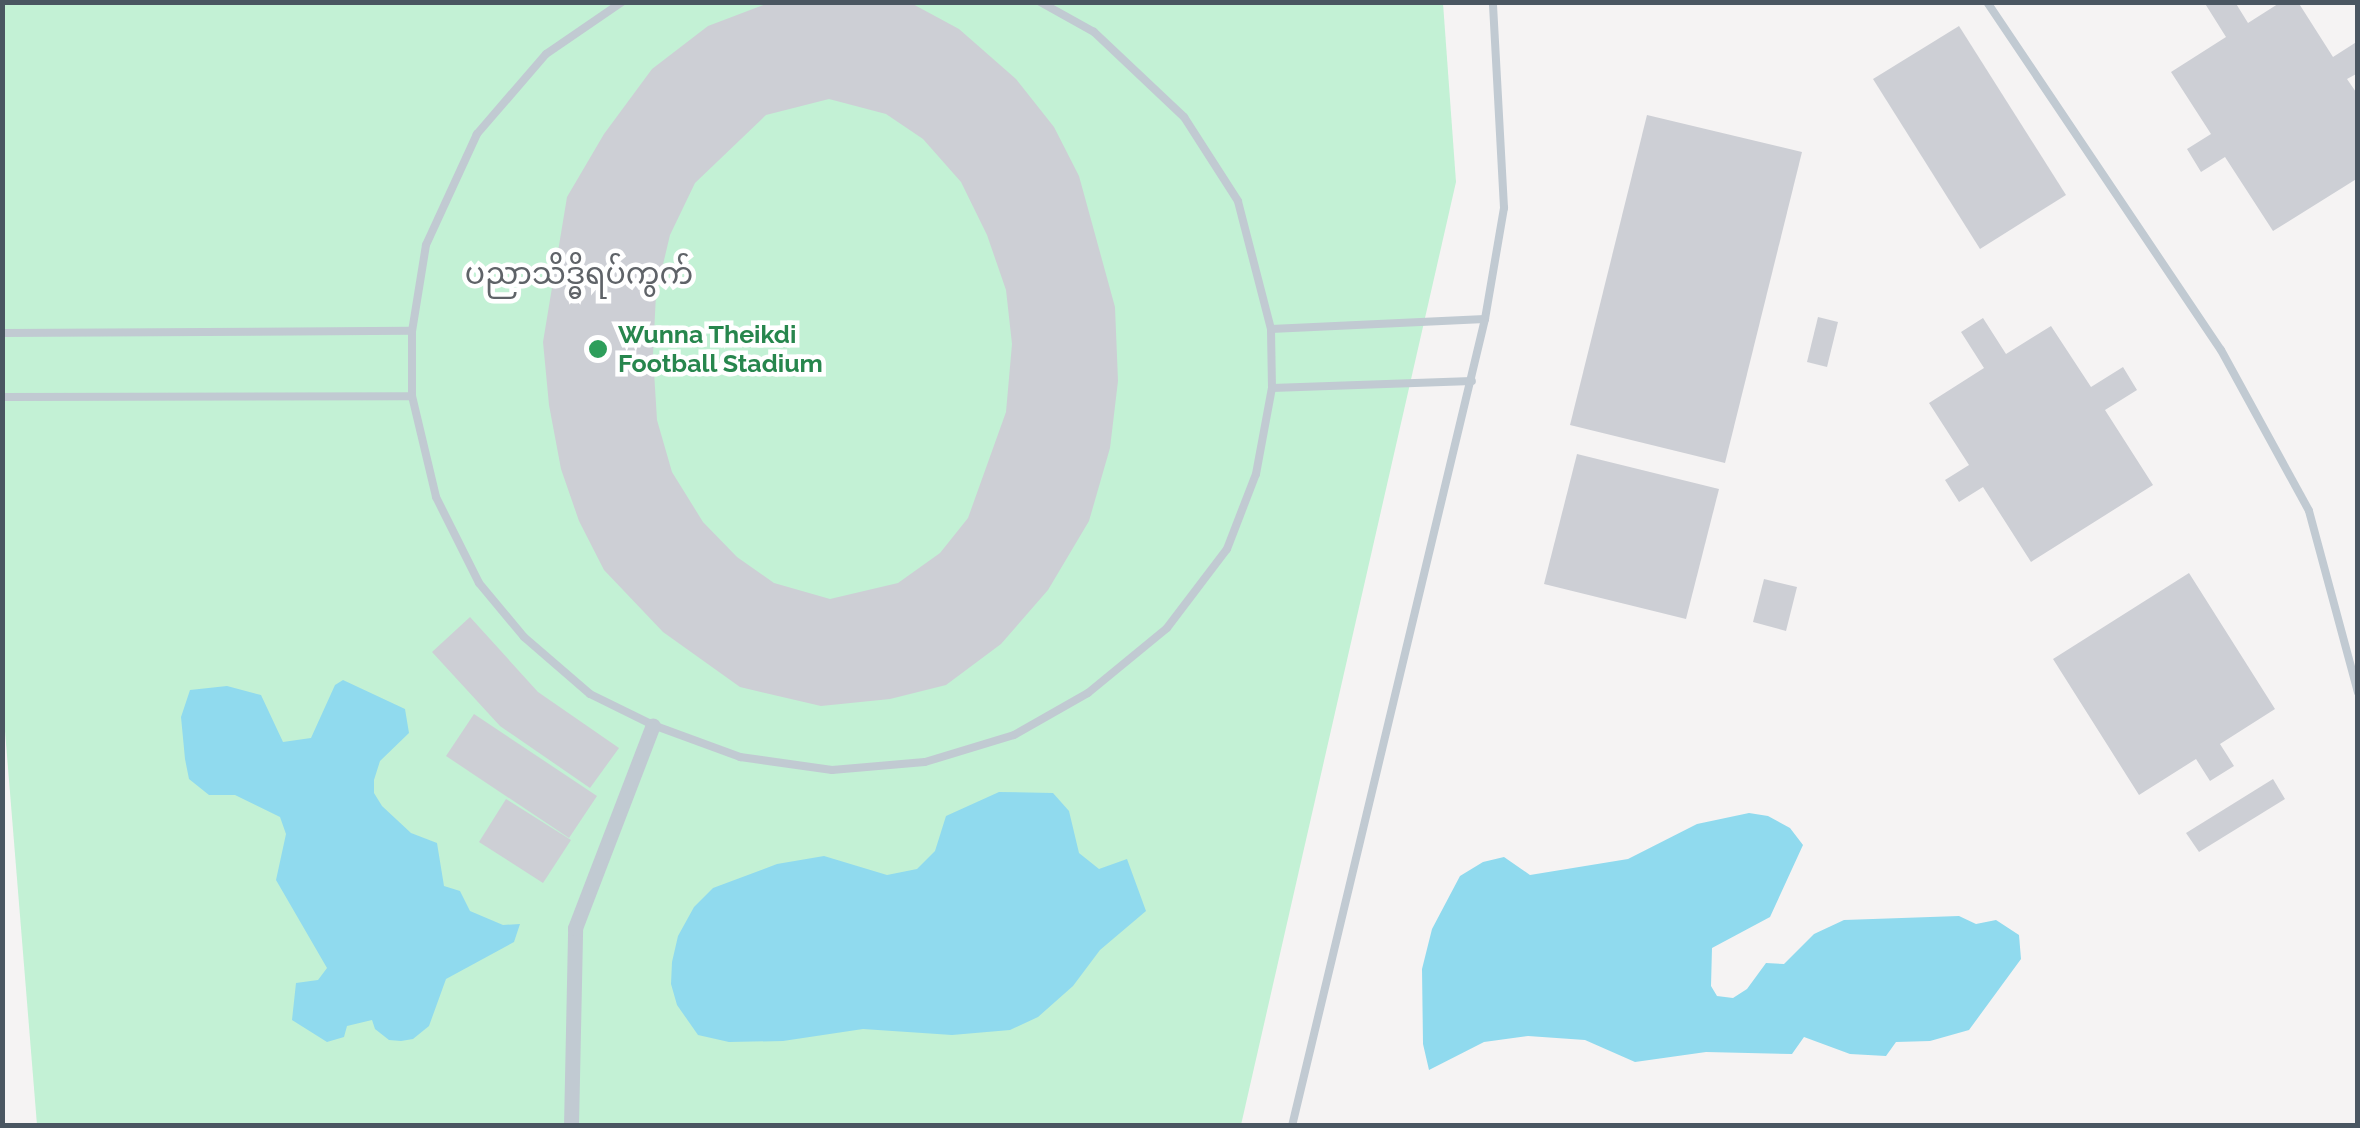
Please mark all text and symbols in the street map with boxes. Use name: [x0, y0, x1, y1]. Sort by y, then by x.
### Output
district label: ပညာသိဒ္ဓိရပ်ကွက်: [465, 256, 693, 292]
place label: Wunna Theikdi Football Stadium: [618, 320, 824, 379]
marker: Wunna Theikdi Football Stadium: [587, 338, 609, 360]

